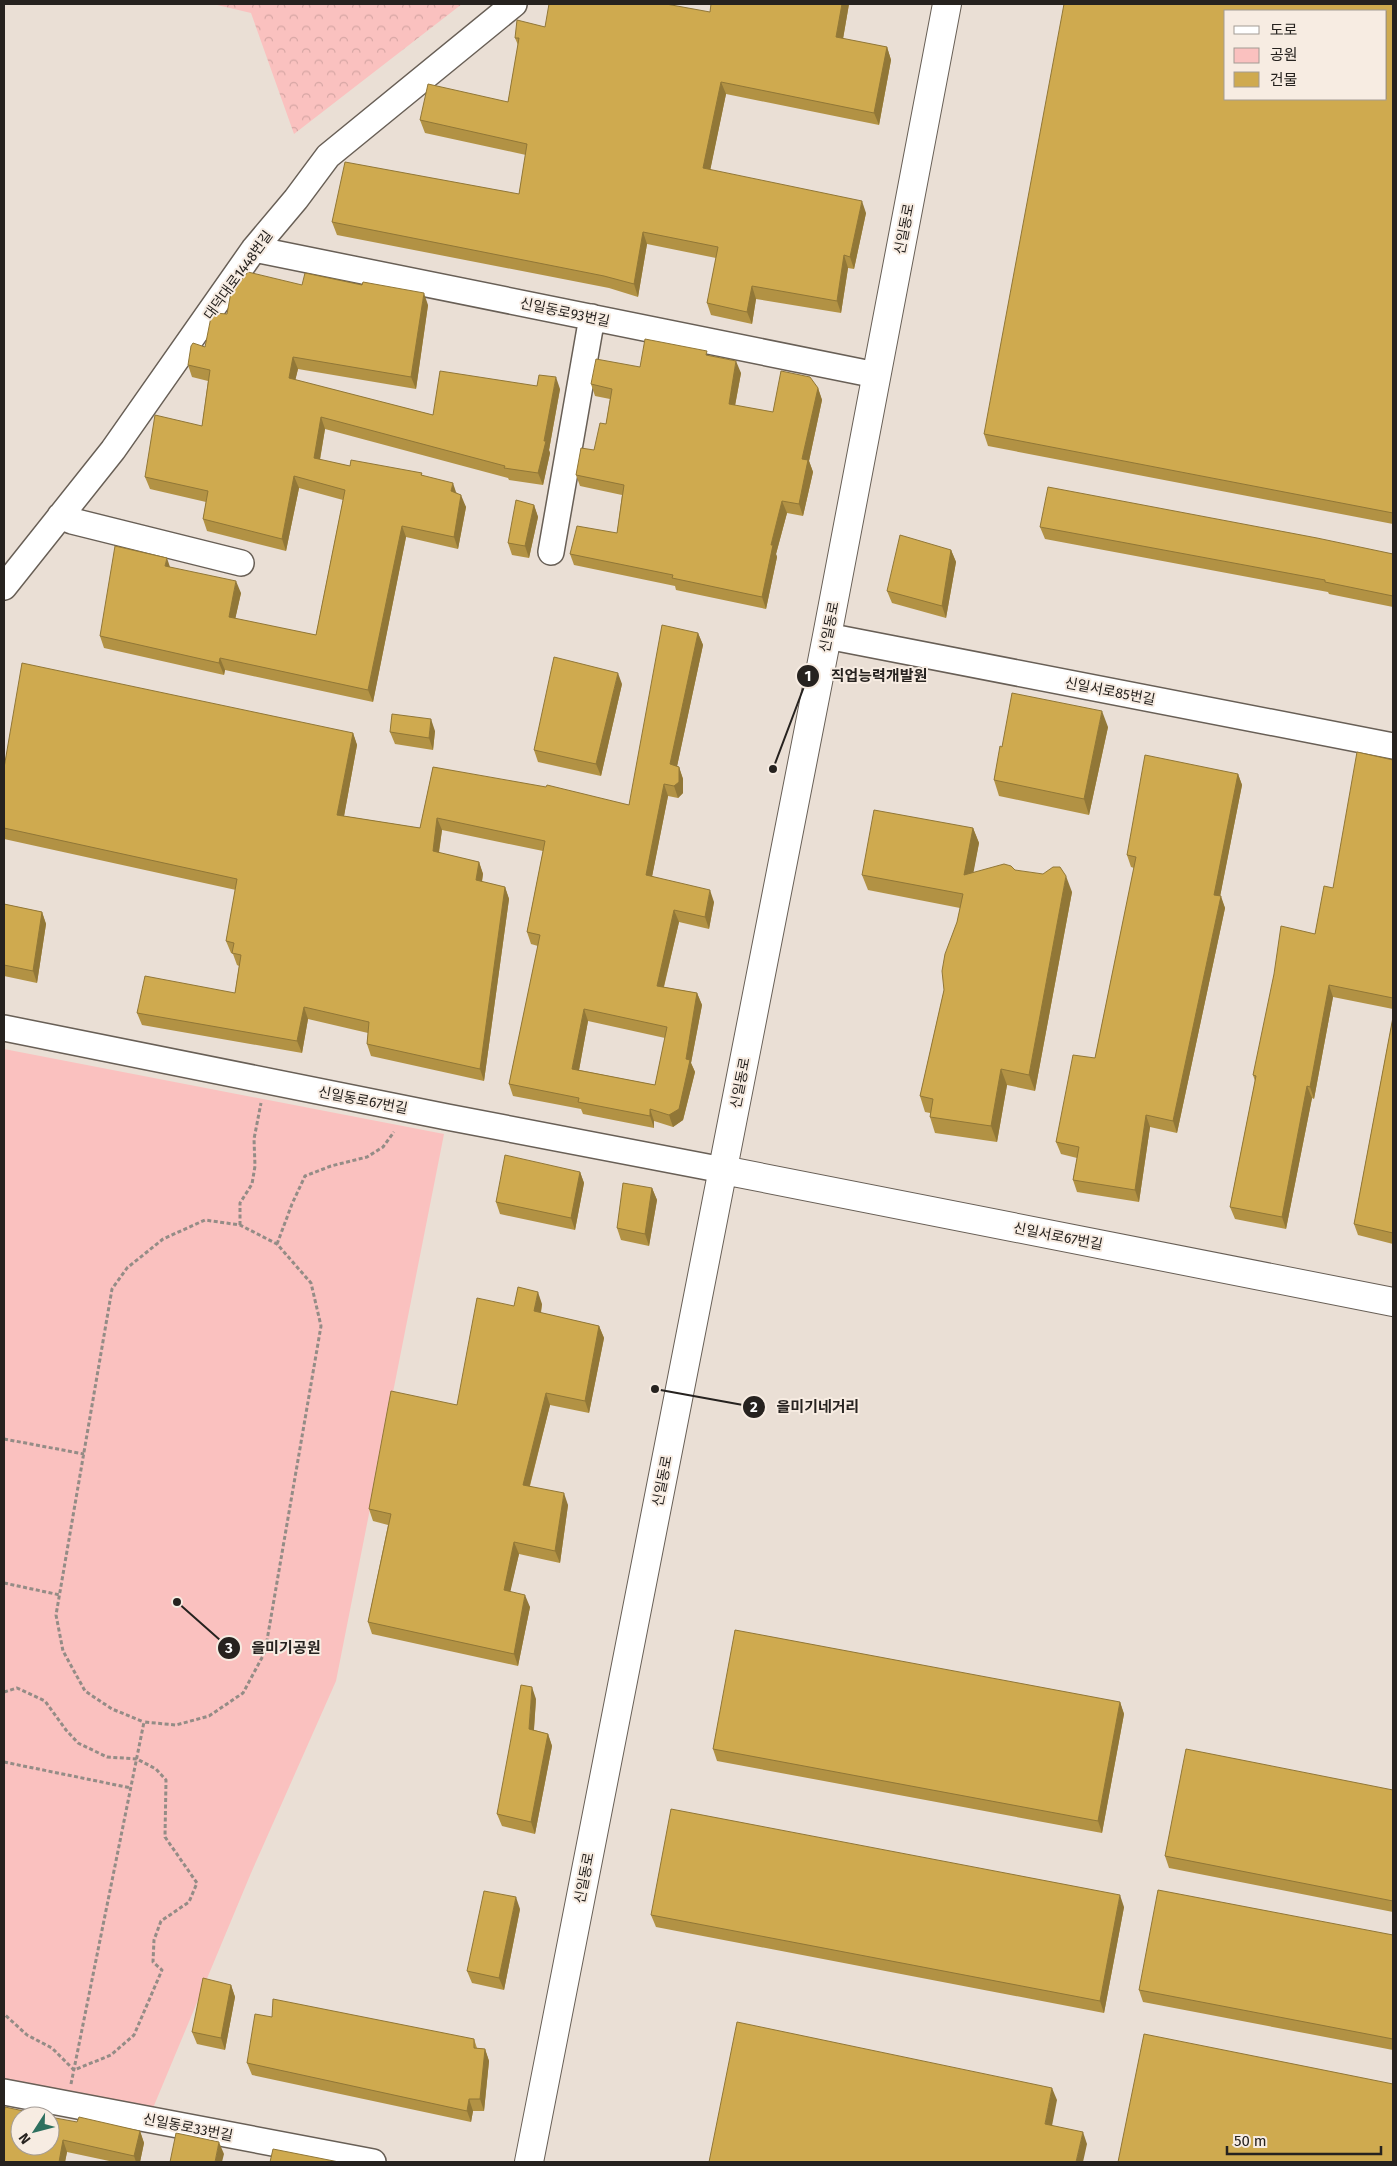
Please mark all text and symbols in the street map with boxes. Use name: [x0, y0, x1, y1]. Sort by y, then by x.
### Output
legend: [1224, 10, 1387, 100]
text: 도로: [1270, 21, 1298, 39]
text: 공원: [1270, 46, 1298, 64]
text: 건물: [1270, 71, 1298, 89]
street label: 신일동로: [891, 202, 918, 256]
street label: 대덕대로1448번길: [200, 227, 276, 323]
street label: 신일동로93번길: [518, 295, 611, 330]
street label: 신일동로: [816, 600, 843, 654]
callout: 직업능력개발원: [796, 661, 937, 691]
text: 1: [805, 667, 811, 685]
text: 직업능력개발원: [831, 667, 927, 685]
street label: 신일서로85번길: [1063, 674, 1157, 709]
street label: 신일동로: [727, 1056, 754, 1110]
street label: 신일동로67번길: [317, 1084, 409, 1117]
street label: 신일서로67번길: [1012, 1220, 1104, 1253]
callout: 을미기네거리: [742, 1392, 869, 1422]
text: 2: [750, 1398, 758, 1416]
text: 을미기네거리: [777, 1398, 859, 1416]
street label: 신일동로: [649, 1454, 676, 1508]
callout: 을미기공원: [216, 1633, 330, 1663]
text: 3: [224, 1639, 233, 1657]
text: 을미기공원: [251, 1639, 321, 1657]
street label: 신일동로: [571, 1851, 598, 1905]
north arrow: [10, 2106, 60, 2156]
street label: 신일동로33번길: [141, 2110, 234, 2145]
scale bar: [1227, 2124, 1381, 2156]
text: N: [15, 2130, 34, 2147]
text: 50 m: [1234, 2132, 1267, 2150]

